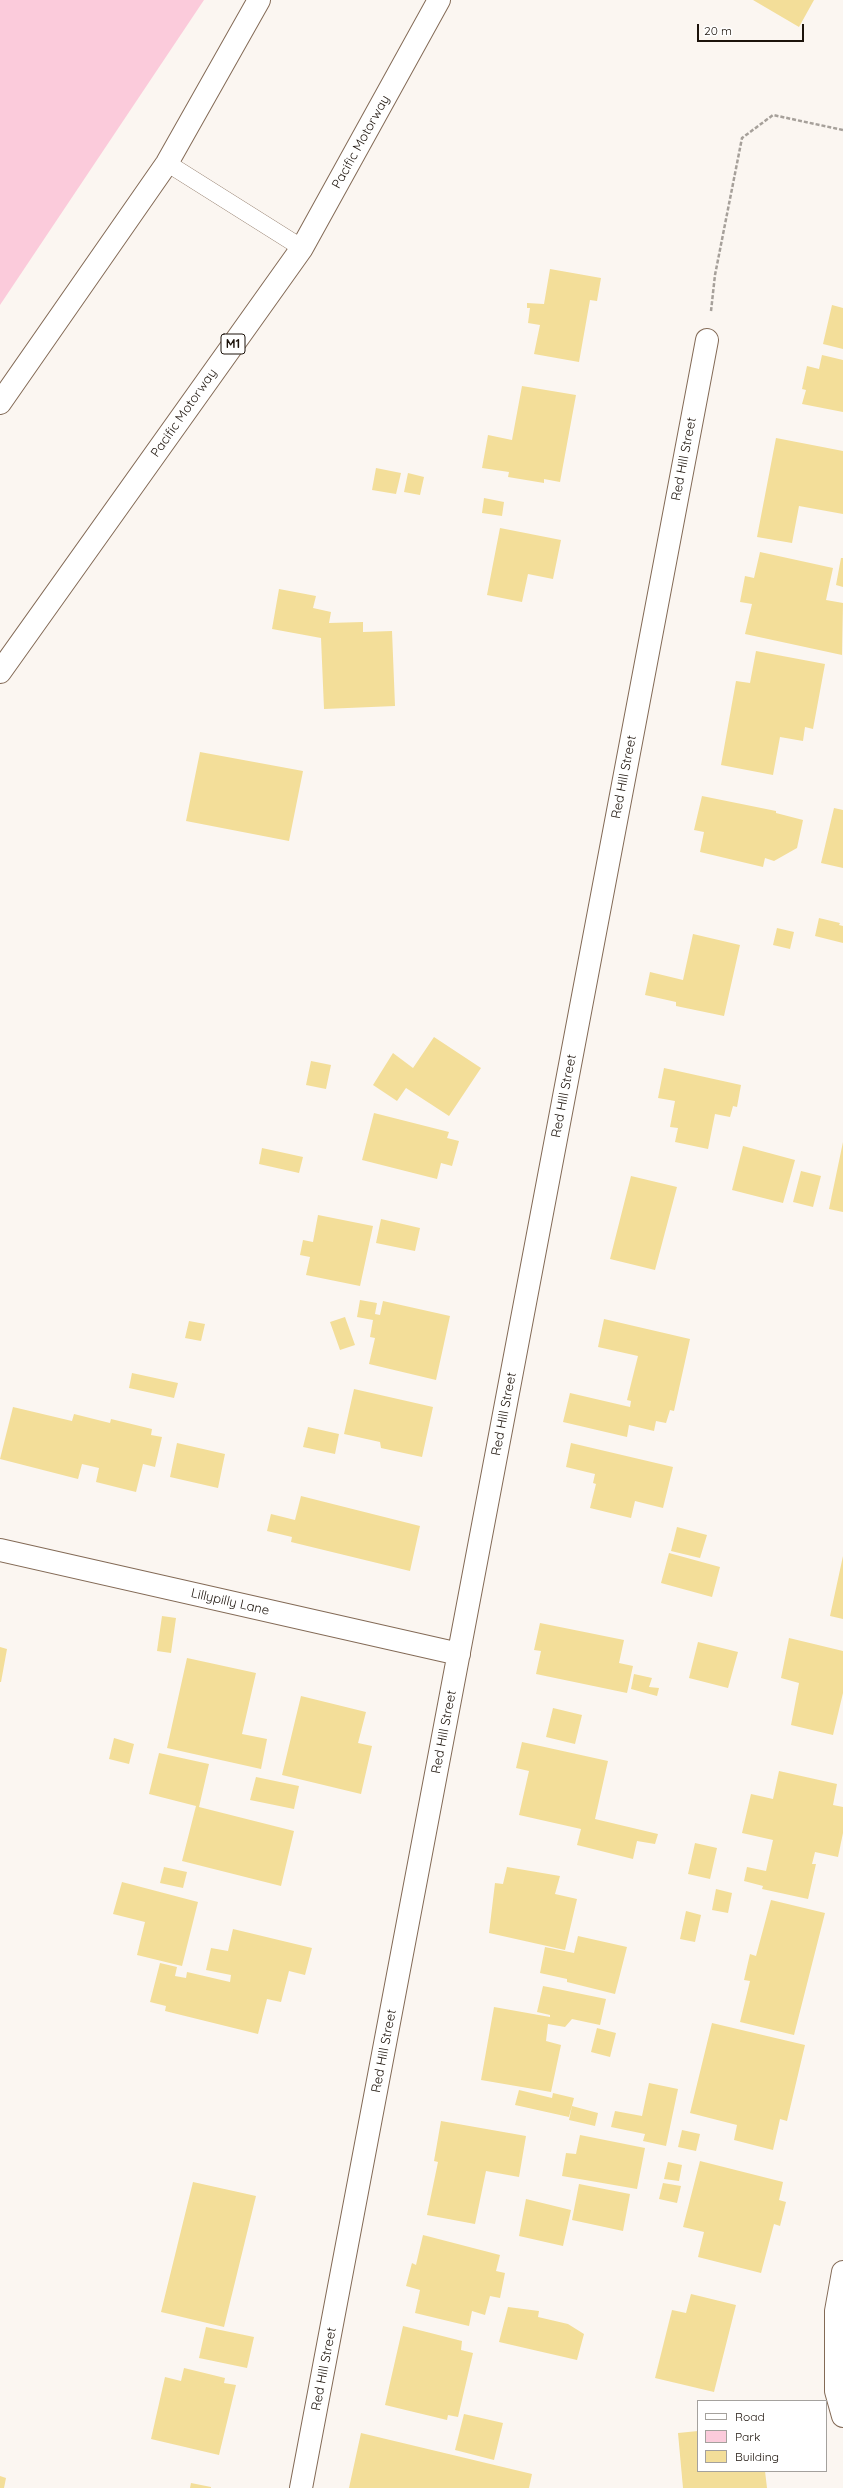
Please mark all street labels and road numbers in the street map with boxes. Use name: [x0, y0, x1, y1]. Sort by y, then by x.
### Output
street label: Pacific Motorway: [329, 93, 393, 191]
road number: M1: [221, 334, 245, 354]
street label: Pacific Motorway: [148, 366, 220, 460]
street label: Red Hill Street: [668, 416, 700, 502]
street label: Red Hill Street: [608, 734, 640, 820]
street label: Red Hill Street: [548, 1053, 580, 1139]
street label: Red Hill Street: [488, 1371, 520, 1457]
street label: Lillypilly Lane: [189, 1585, 271, 1619]
street label: Red Hill Street: [428, 1689, 460, 1775]
street label: Red Hill Street: [368, 2008, 400, 2094]
street label: Red Hill Street: [308, 2326, 340, 2412]

